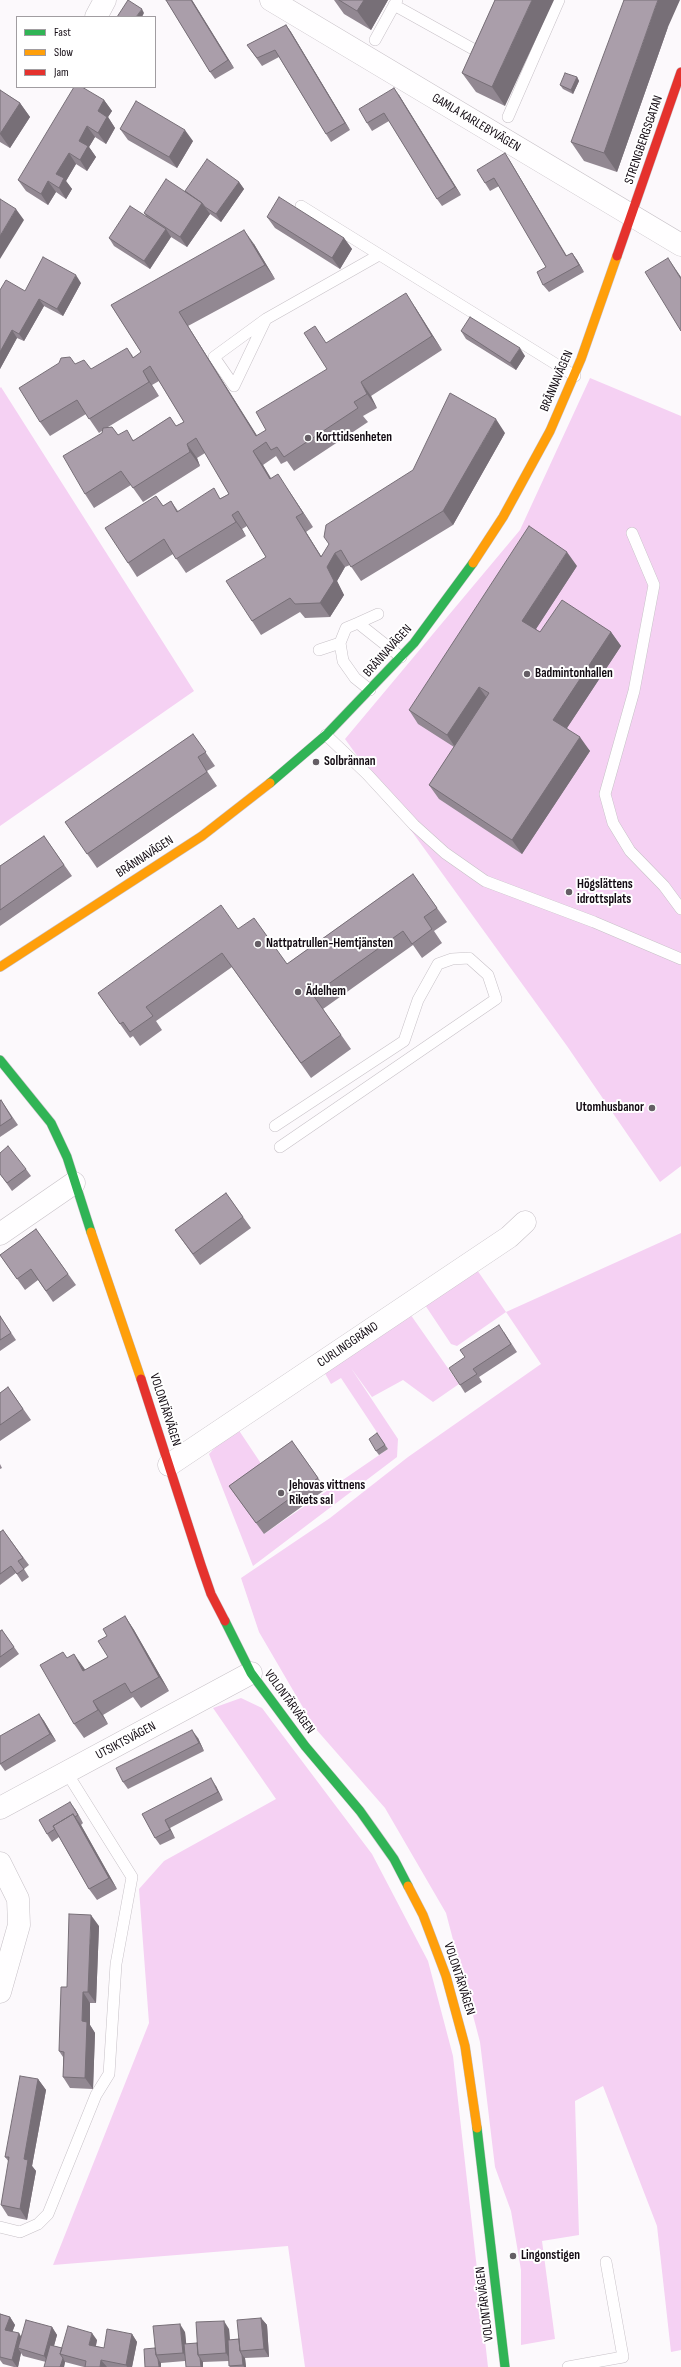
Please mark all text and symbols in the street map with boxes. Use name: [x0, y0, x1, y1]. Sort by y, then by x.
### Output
legend: [16, 16, 156, 88]
text: Fast: [54, 25, 71, 40]
text: Slow: [54, 45, 73, 60]
text: Jam: [54, 65, 69, 80]
street label: GAMLA KARLEBYVÄGEN: [429, 90, 523, 156]
street label: STRENGBERGSGATAN: [622, 94, 666, 186]
street label: BRÄNNAVÄGEN: [537, 348, 577, 414]
place label: Korttidsenheten: [316, 430, 392, 446]
marker: Korttidsenheten: [303, 433, 313, 443]
street label: BRÄNNAVÄGEN: [360, 622, 416, 680]
place label: Badmintonhallen: [535, 666, 613, 682]
marker: Badmintonhallen: [522, 669, 532, 679]
place label: Solbrännan: [324, 754, 376, 770]
marker: Solbrännan: [311, 757, 321, 767]
street label: BRÄNNAVÄGEN: [113, 833, 177, 881]
place label: Högslättens idrottsplats: [577, 877, 633, 908]
marker: Högslättens idrottsplats: [564, 887, 574, 897]
place label: Nattpatrullen-Hemtjänsten: [266, 936, 393, 952]
marker: Nattpatrullen-Hemtjänsten: [253, 939, 263, 949]
place label: Ädelhem: [306, 984, 346, 1000]
marker: Ädelhem: [293, 987, 303, 997]
place label: Utomhusbanor: [576, 1100, 644, 1116]
marker: Utomhusbanor: [647, 1103, 657, 1113]
street label: CURLINGGRÄND: [314, 1319, 382, 1371]
street label: VOLONTÄRVÄGEN: [146, 1372, 184, 1448]
place label: Jehovas vittnens Rikets sal: [289, 1478, 365, 1509]
marker: Jehovas vittnens Rikets sal: [276, 1488, 286, 1498]
street label: VOLONTÄRVÄGEN: [261, 1667, 317, 1737]
street label: UTSIKTSVÄGEN: [93, 1719, 159, 1763]
street label: VOLONTÄRVÄGEN: [440, 1941, 478, 2017]
place label: Lingonstigen: [521, 2248, 580, 2264]
marker: Lingonstigen: [508, 2251, 518, 2261]
street label: VOLONTÄRVÄGEN: [473, 2266, 497, 2342]

